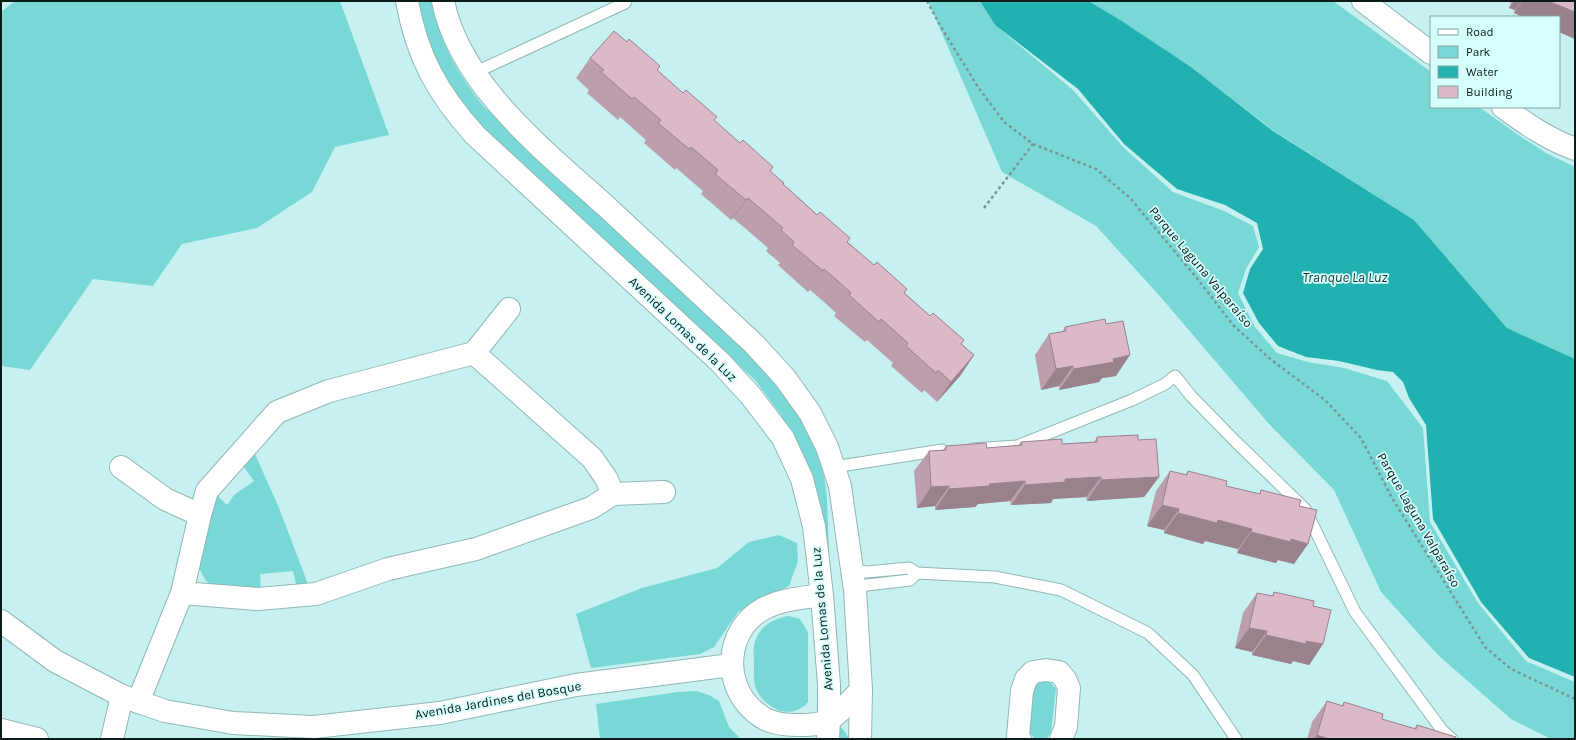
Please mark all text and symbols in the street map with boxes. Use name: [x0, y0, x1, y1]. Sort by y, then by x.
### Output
legend: [1430, 16, 1560, 108]
text: Road: [1466, 25, 1494, 39]
text: Park: [1466, 45, 1491, 59]
text: Water: [1466, 65, 1499, 79]
text: Building: [1466, 85, 1513, 99]
street label: Parque Laguna Valparaíso: [1145, 204, 1256, 331]
water label: Tranque La Luz: [1303, 269, 1387, 286]
street label: Avenida Lomas de la Luz: [626, 274, 740, 384]
street label: Parque Laguna Valparaíso: [1373, 450, 1464, 590]
street label: Avenida Lomas de la Luz: [808, 547, 836, 691]
street label: Avenida Jardines del Bosque: [414, 678, 583, 723]

